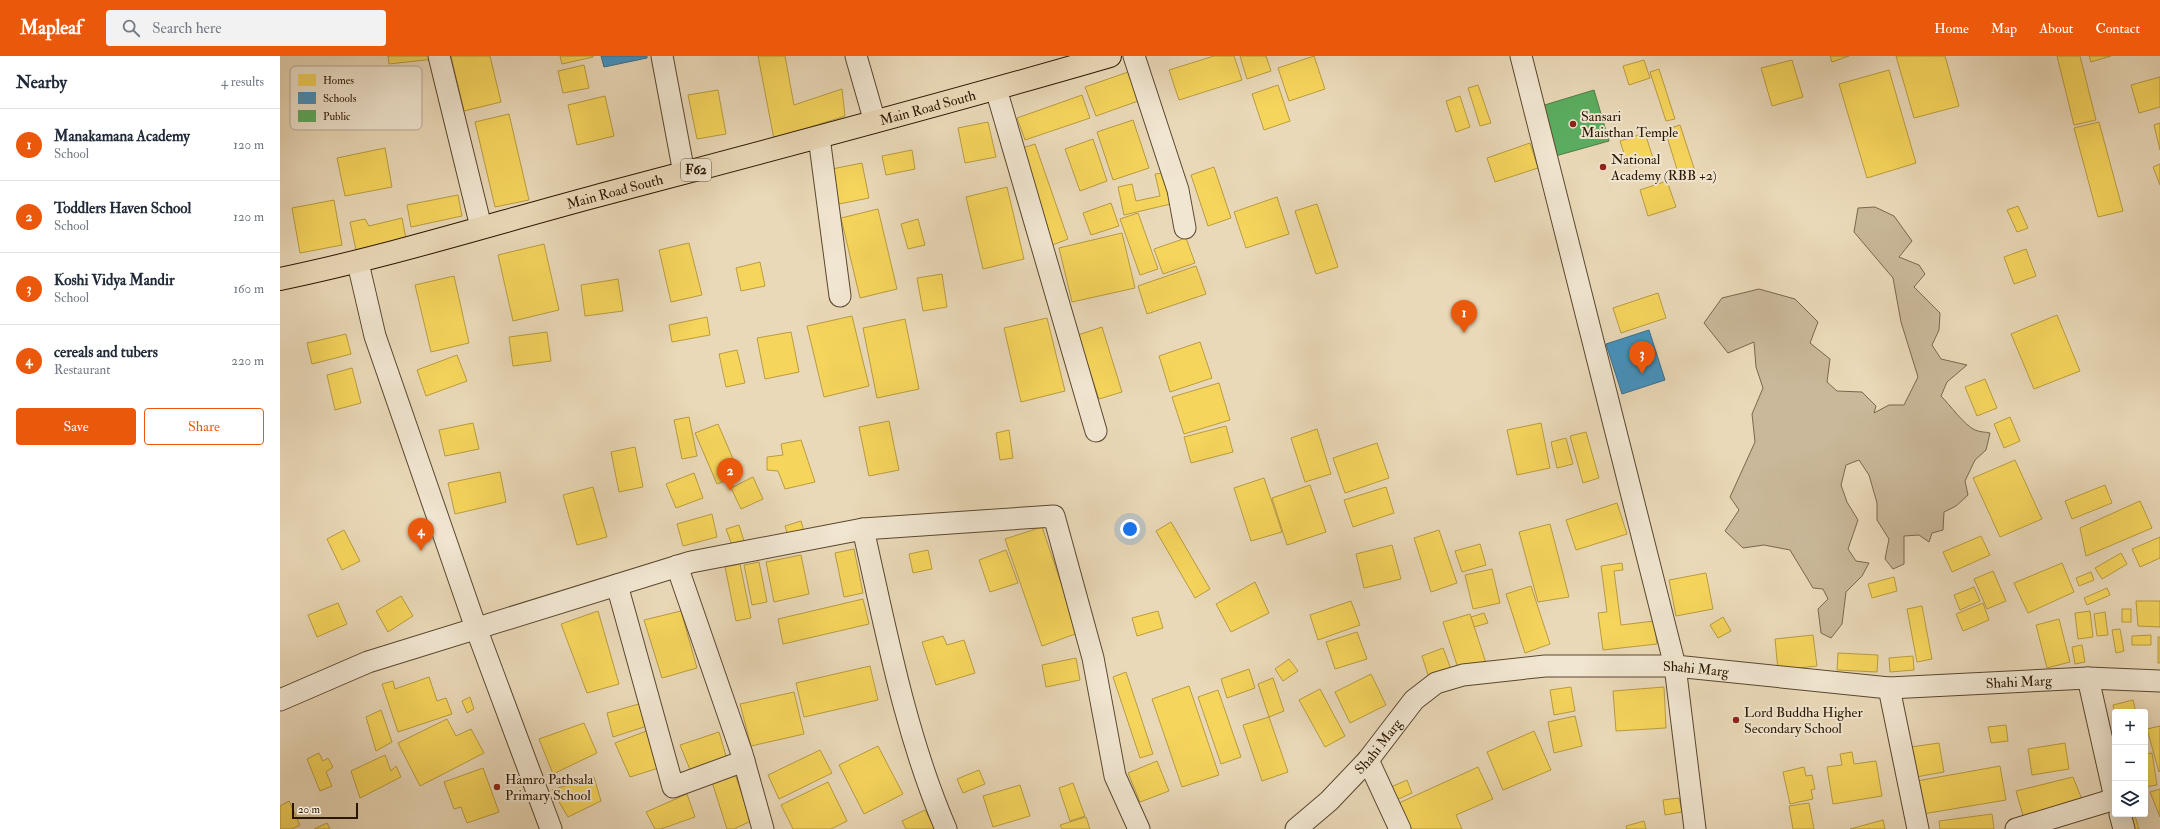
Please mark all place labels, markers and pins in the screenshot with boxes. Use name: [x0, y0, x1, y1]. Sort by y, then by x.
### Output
place label: Sansari Maisthan Temple: [1581, 108, 1678, 142]
marker: Sansari Maisthan Temple: [1568, 119, 1578, 129]
place label: National Academy (RBB +2): [1610, 151, 1717, 185]
marker: National Academy (RBB +2): [1598, 162, 1608, 172]
pin: 1: [1451, 300, 1477, 333]
pin: 3: [1629, 341, 1655, 374]
pin: 2: [717, 458, 743, 491]
pin: 4: [408, 518, 434, 551]
place label: Lord Buddha Higher Secondary School: [1744, 704, 1863, 738]
marker: Lord Buddha Higher Secondary School: [1731, 715, 1741, 725]
place label: Hamro Pathsala Primary School: [505, 771, 594, 805]
marker: Hamro Pathsala Primary School: [492, 782, 502, 792]

